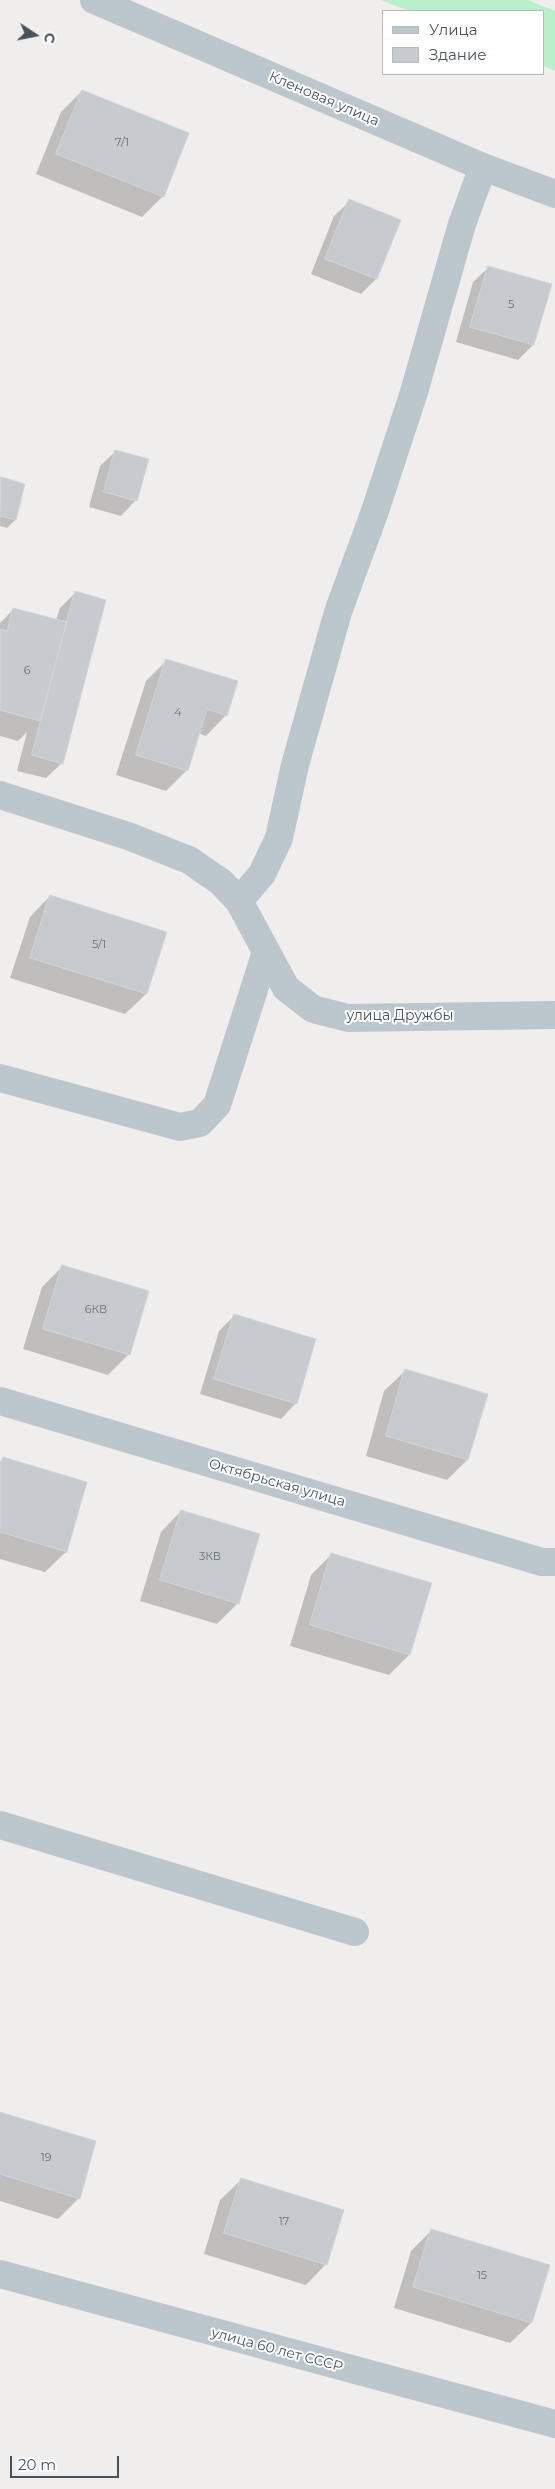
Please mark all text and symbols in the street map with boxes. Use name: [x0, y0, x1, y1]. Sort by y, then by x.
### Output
north arrow: [10, 10, 60, 60]
legend: [382, 10, 545, 75]
text: Улица: [429, 20, 477, 39]
text: С: [40, 31, 60, 45]
text: Здание: [429, 45, 487, 64]
street label: Кленовая улица: [266, 68, 382, 130]
house number: 7/1: [115, 136, 129, 150]
house number: 5: [508, 298, 514, 312]
house number: 6: [24, 664, 30, 678]
house number: 4: [174, 706, 182, 720]
house number: 5/1: [92, 938, 106, 952]
street label: улица Дружбы: [346, 1008, 454, 1024]
house number: 6КВ: [85, 1303, 107, 1317]
street label: Октябрьская улица: [207, 1455, 347, 1511]
house number: 3КВ: [199, 1550, 221, 1564]
house number: 19: [41, 2151, 51, 2165]
house number: 17: [279, 2215, 289, 2229]
house number: 15: [477, 2269, 487, 2283]
street label: улица 60 лет СССР: [209, 2324, 345, 2376]
scale bar: [12, 2446, 121, 2478]
text: 20 m: [18, 2455, 56, 2474]

